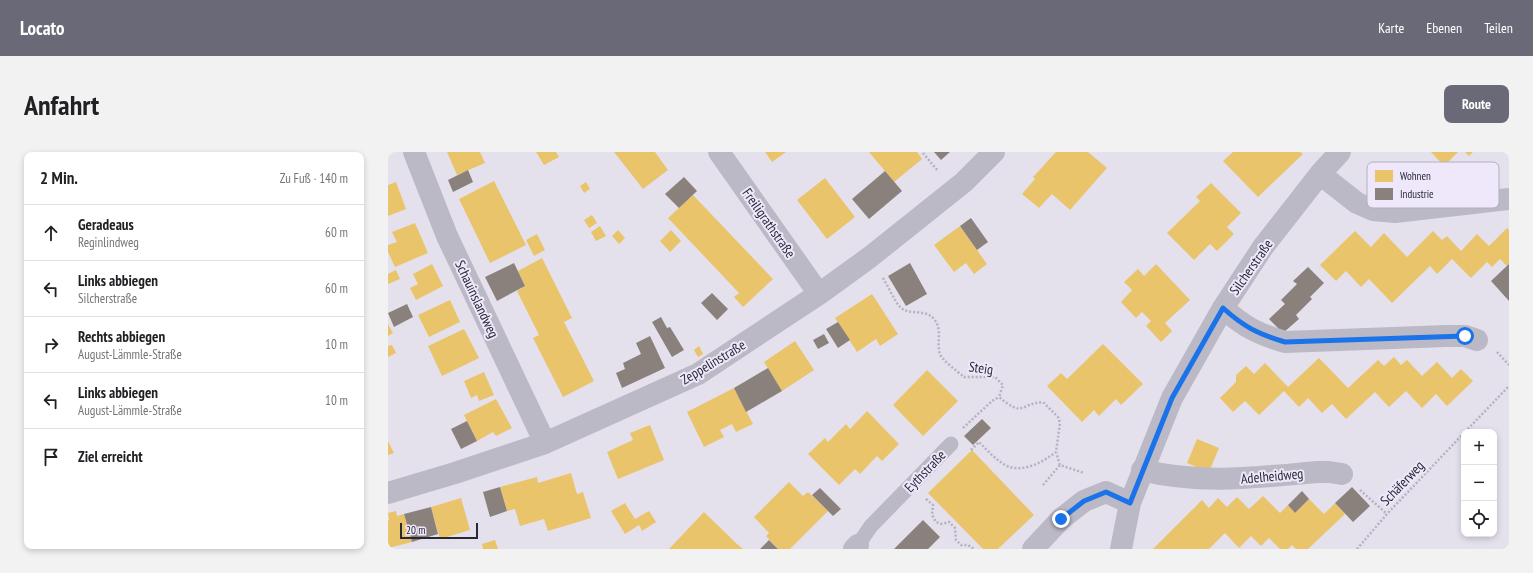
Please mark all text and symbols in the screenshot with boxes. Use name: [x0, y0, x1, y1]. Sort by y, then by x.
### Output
text: Locato: [20, 16, 65, 40]
text: Karte: [1378, 19, 1404, 37]
text: Ebenen: [1426, 19, 1462, 37]
text: Teilen: [1484, 19, 1513, 37]
button: Route: [1444, 85, 1509, 123]
text: Anfahrt: [24, 86, 99, 123]
legend: [1367, 162, 1499, 208]
text: 2 Min.: [40, 167, 78, 189]
text: Wohnen: [1400, 169, 1431, 183]
text: Zu Fuß · 140 m: [280, 170, 348, 187]
street label: Freiligrathstraße: [738, 185, 800, 261]
text: Industrie: [1400, 187, 1434, 201]
text: Geradeaus: [78, 215, 134, 234]
icon: ahead: [40, 222, 62, 244]
text: 60 m: [325, 224, 348, 241]
text: Reginlindweg: [78, 234, 139, 251]
street label: Silcherstraße: [1225, 236, 1277, 298]
street label: Schauinslandweg: [451, 257, 503, 341]
text: Links abbiegen: [78, 271, 158, 290]
icon: left: [40, 278, 62, 300]
text: 60 m: [325, 280, 348, 297]
text: Silcherstraße: [78, 290, 137, 307]
text: Rechts abbiegen: [78, 327, 165, 346]
route start: [1456, 327, 1474, 345]
icon: right: [40, 334, 62, 356]
text: 10 m: [325, 336, 348, 353]
street label: Zeppelinstraße: [677, 336, 749, 388]
text: August-Lämmle-Straße: [78, 346, 182, 363]
street label: Steig: [968, 357, 994, 379]
text: Links abbiegen: [78, 383, 158, 402]
icon: left: [40, 390, 62, 412]
text: 10 m: [325, 392, 348, 409]
text: August-Lämmle-Straße: [78, 402, 182, 419]
map controls: [1461, 429, 1497, 537]
button: +: [1461, 429, 1497, 465]
icon: arrive: [40, 446, 62, 468]
street label: Eythstraße: [900, 446, 950, 496]
text: Ziel erreicht: [78, 447, 143, 466]
street label: Schäferweg: [1376, 457, 1428, 509]
street label: Adelheidweg: [1240, 464, 1304, 488]
button: −: [1461, 465, 1497, 501]
button: locate: [1461, 501, 1497, 537]
route end: [1052, 510, 1070, 528]
scale bar: [400, 521, 478, 540]
text: 20 m: [406, 523, 425, 537]

